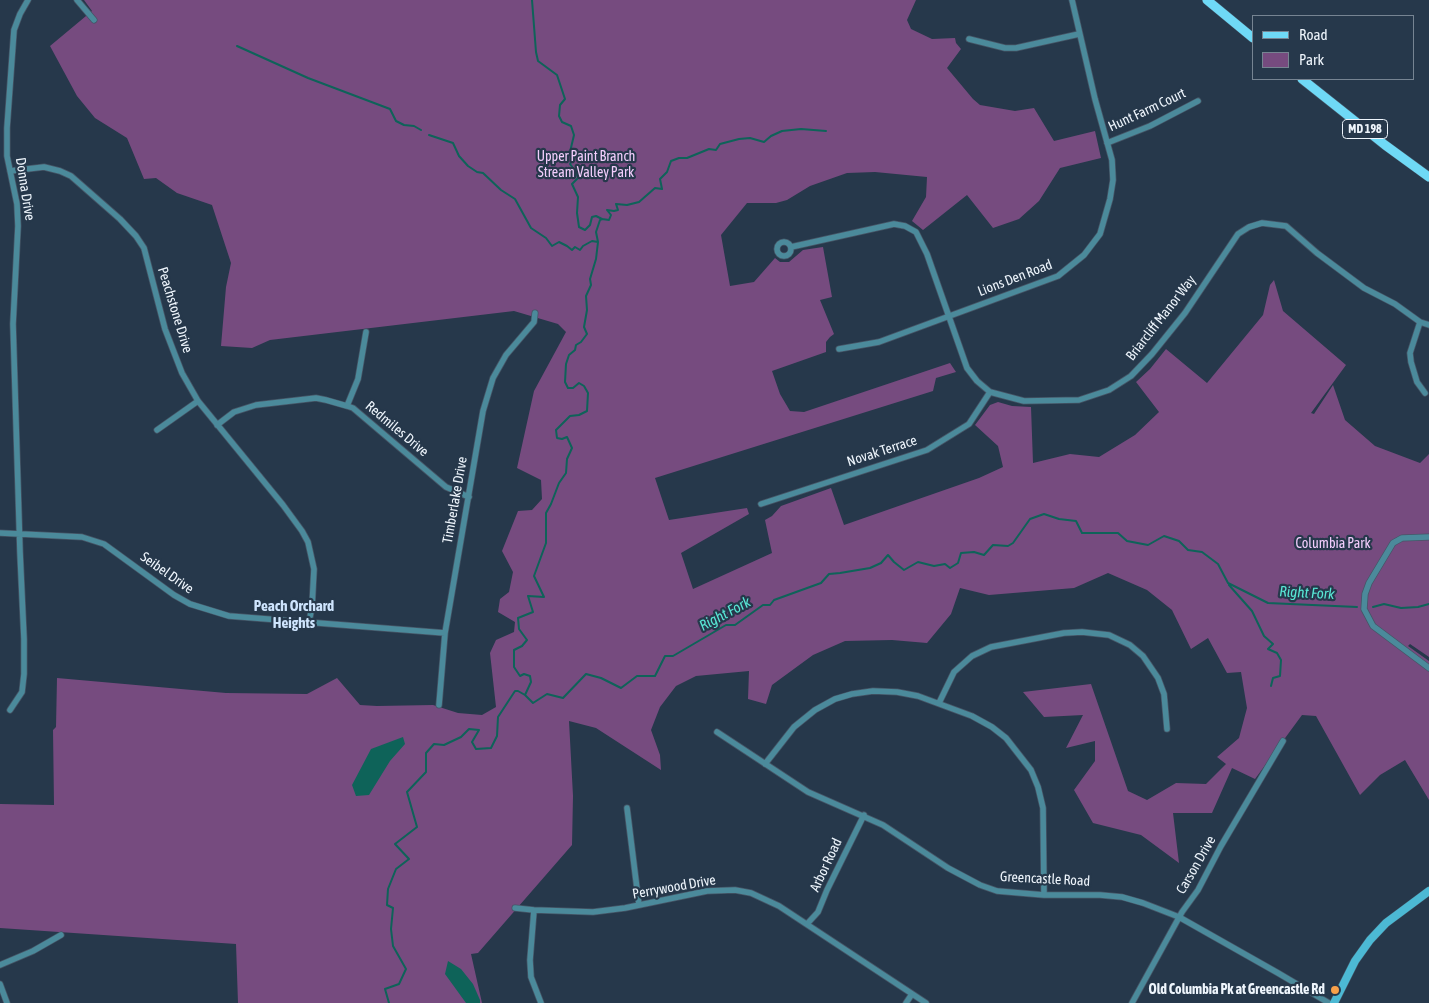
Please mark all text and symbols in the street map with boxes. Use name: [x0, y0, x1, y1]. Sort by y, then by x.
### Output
legend: [1252, 15, 1414, 80]
text: Road: [1299, 26, 1328, 43]
text: Park: [1299, 51, 1324, 68]
street label: Hunt Farm Court: [1106, 85, 1188, 135]
road number: MD 198: [1342, 120, 1388, 138]
park label: Upper Paint Branch Stream Valley Park: [537, 149, 635, 182]
street label: Donna Drive: [12, 156, 38, 222]
street label: Lions Den Road: [975, 256, 1055, 300]
street label: Peachstone Drive: [154, 265, 196, 355]
street label: Briarcliff Manor Way: [1123, 272, 1199, 364]
street label: Redmiles Drive: [362, 398, 432, 460]
street label: Novak Terrace: [845, 432, 919, 470]
street label: Timberlake Drive: [439, 455, 471, 545]
park label: Columbia Park: [1295, 536, 1371, 552]
street label: Seibel Drive: [137, 549, 197, 597]
water label: Right Fork: [1279, 583, 1335, 603]
water label: Right Fork: [696, 593, 754, 635]
district label: Peach Orchard Heights: [254, 597, 334, 632]
street label: Carson Drive: [1173, 833, 1219, 897]
street label: Arbor Road: [806, 836, 846, 894]
street label: Greencastle Road: [1000, 868, 1090, 890]
street label: Perrywood Drive: [631, 871, 717, 903]
place label: Old Columbia Pk at Greencastle Rd: [1148, 982, 1325, 998]
marker: Old Columbia Pk at Greencastle Rd: [1329, 984, 1341, 996]

